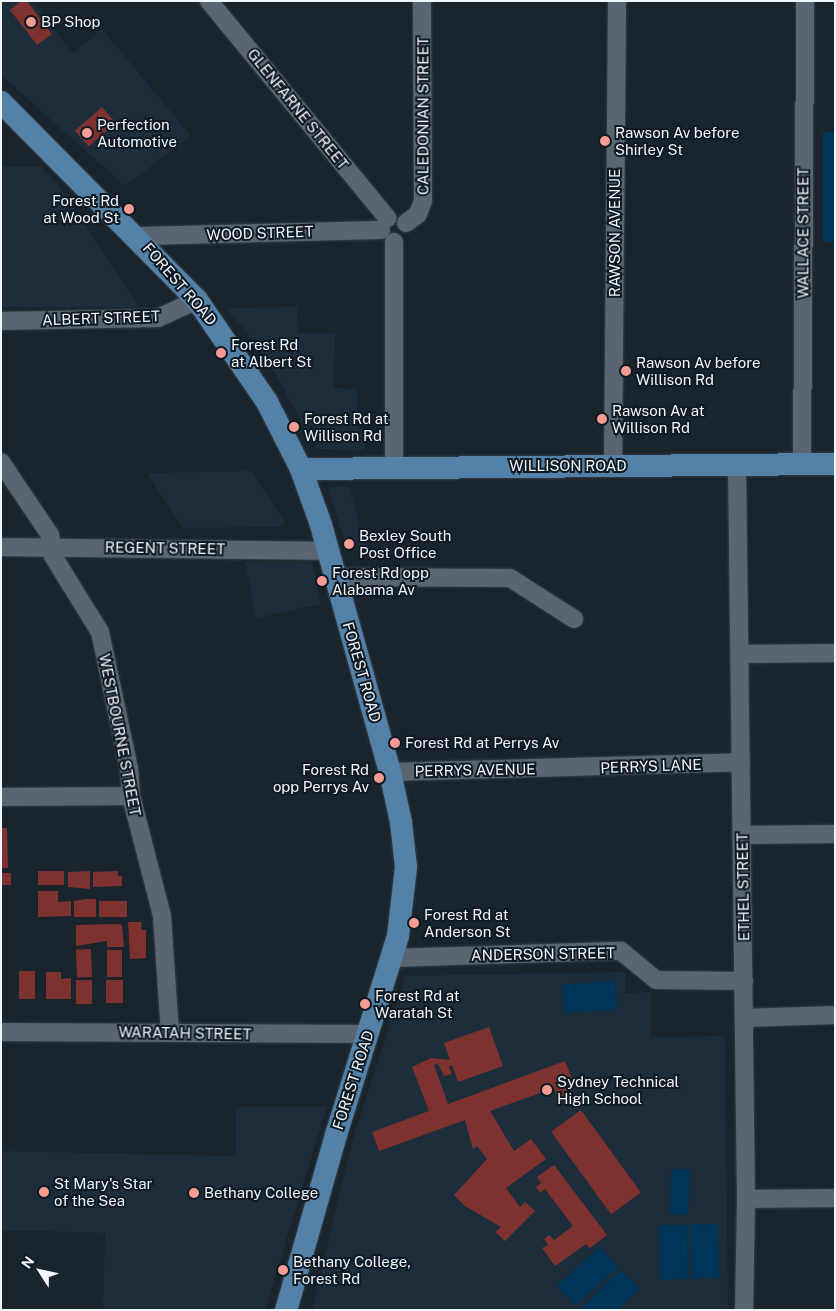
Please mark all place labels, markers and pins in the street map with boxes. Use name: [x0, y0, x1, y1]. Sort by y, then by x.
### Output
place label: BP Shop: [41, 13, 100, 31]
marker: BP Shop: [25, 16, 37, 28]
place label: Perfection Automotive: [97, 115, 177, 150]
place label: Rawson Av before Shirley St: [615, 123, 740, 158]
marker: Perfection Automotive: [81, 127, 93, 139]
marker: Rawson Av before Shirley St: [599, 135, 611, 147]
place label: Forest Rd at Wood St: [43, 191, 119, 226]
marker: Forest Rd at Wood St: [123, 203, 135, 215]
place label: Forest Rd at Albert St: [231, 335, 312, 370]
marker: Forest Rd at Albert St: [215, 347, 227, 359]
place label: Rawson Av before Willison Rd: [636, 353, 761, 388]
marker: Rawson Av before Willison Rd: [620, 365, 632, 377]
place label: Rawson Av at Willison Rd: [612, 401, 705, 436]
place label: Forest Rd at Willison Rd: [304, 409, 389, 444]
marker: Rawson Av at Willison Rd: [596, 413, 608, 425]
marker: Forest Rd at Willison Rd: [288, 421, 300, 433]
place label: Bexley South Post Office: [359, 526, 451, 561]
marker: Bexley South Post Office: [343, 538, 355, 550]
place label: Forest Rd opp Alabama Av: [332, 563, 429, 598]
marker: Forest Rd opp Alabama Av: [316, 575, 328, 587]
place label: Forest Rd at Perrys Av: [405, 734, 559, 752]
marker: Forest Rd at Perrys Av: [389, 737, 401, 749]
place label: Forest Rd opp Perrys Av: [273, 760, 369, 795]
marker: Forest Rd opp Perrys Av: [373, 772, 385, 784]
place label: Forest Rd at Anderson St: [424, 905, 511, 940]
marker: Forest Rd at Anderson St: [408, 917, 420, 929]
place label: Forest Rd at Waratah St: [375, 986, 460, 1021]
marker: Forest Rd at Waratah St: [359, 998, 371, 1010]
place label: Sydney Technical High School: [557, 1072, 679, 1107]
marker: Sydney Technical High School: [541, 1084, 553, 1096]
place label: St Mary's Star of the Sea: [54, 1174, 153, 1209]
place label: Bethany College: [204, 1184, 318, 1202]
marker: St Mary's Star of the Sea: [38, 1186, 50, 1198]
marker: Bethany College: [188, 1187, 200, 1199]
place label: Bethany College, Forest Rd: [293, 1252, 411, 1287]
marker: Bethany College, Forest Rd: [277, 1264, 289, 1276]

